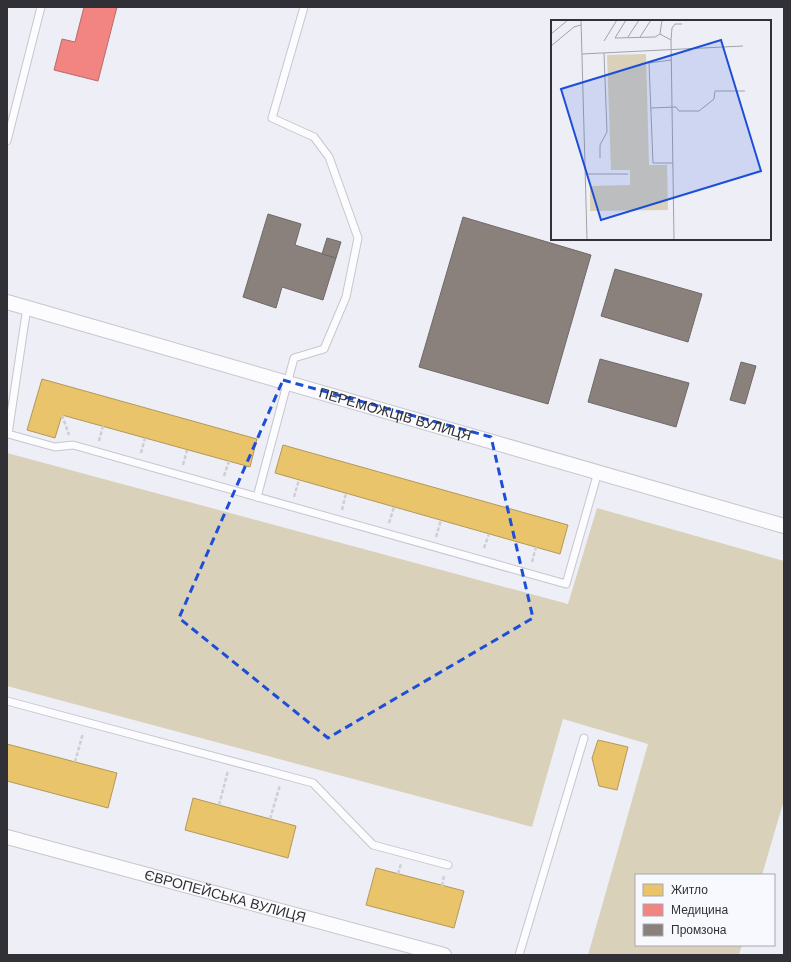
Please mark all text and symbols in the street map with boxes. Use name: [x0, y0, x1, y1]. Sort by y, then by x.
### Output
inset map: [551, 20, 771, 240]
street label: ПЕРЕМОЖЦІВ ВУЛИЦЯ: [317, 384, 473, 443]
street label: ЄВРОПЕЙСЬКА ВУЛИЦЯ: [143, 866, 308, 925]
legend: [635, 874, 775, 946]
text: Житло: [671, 883, 708, 897]
text: Медицина: [671, 903, 728, 917]
text: Промзона: [671, 923, 727, 937]

